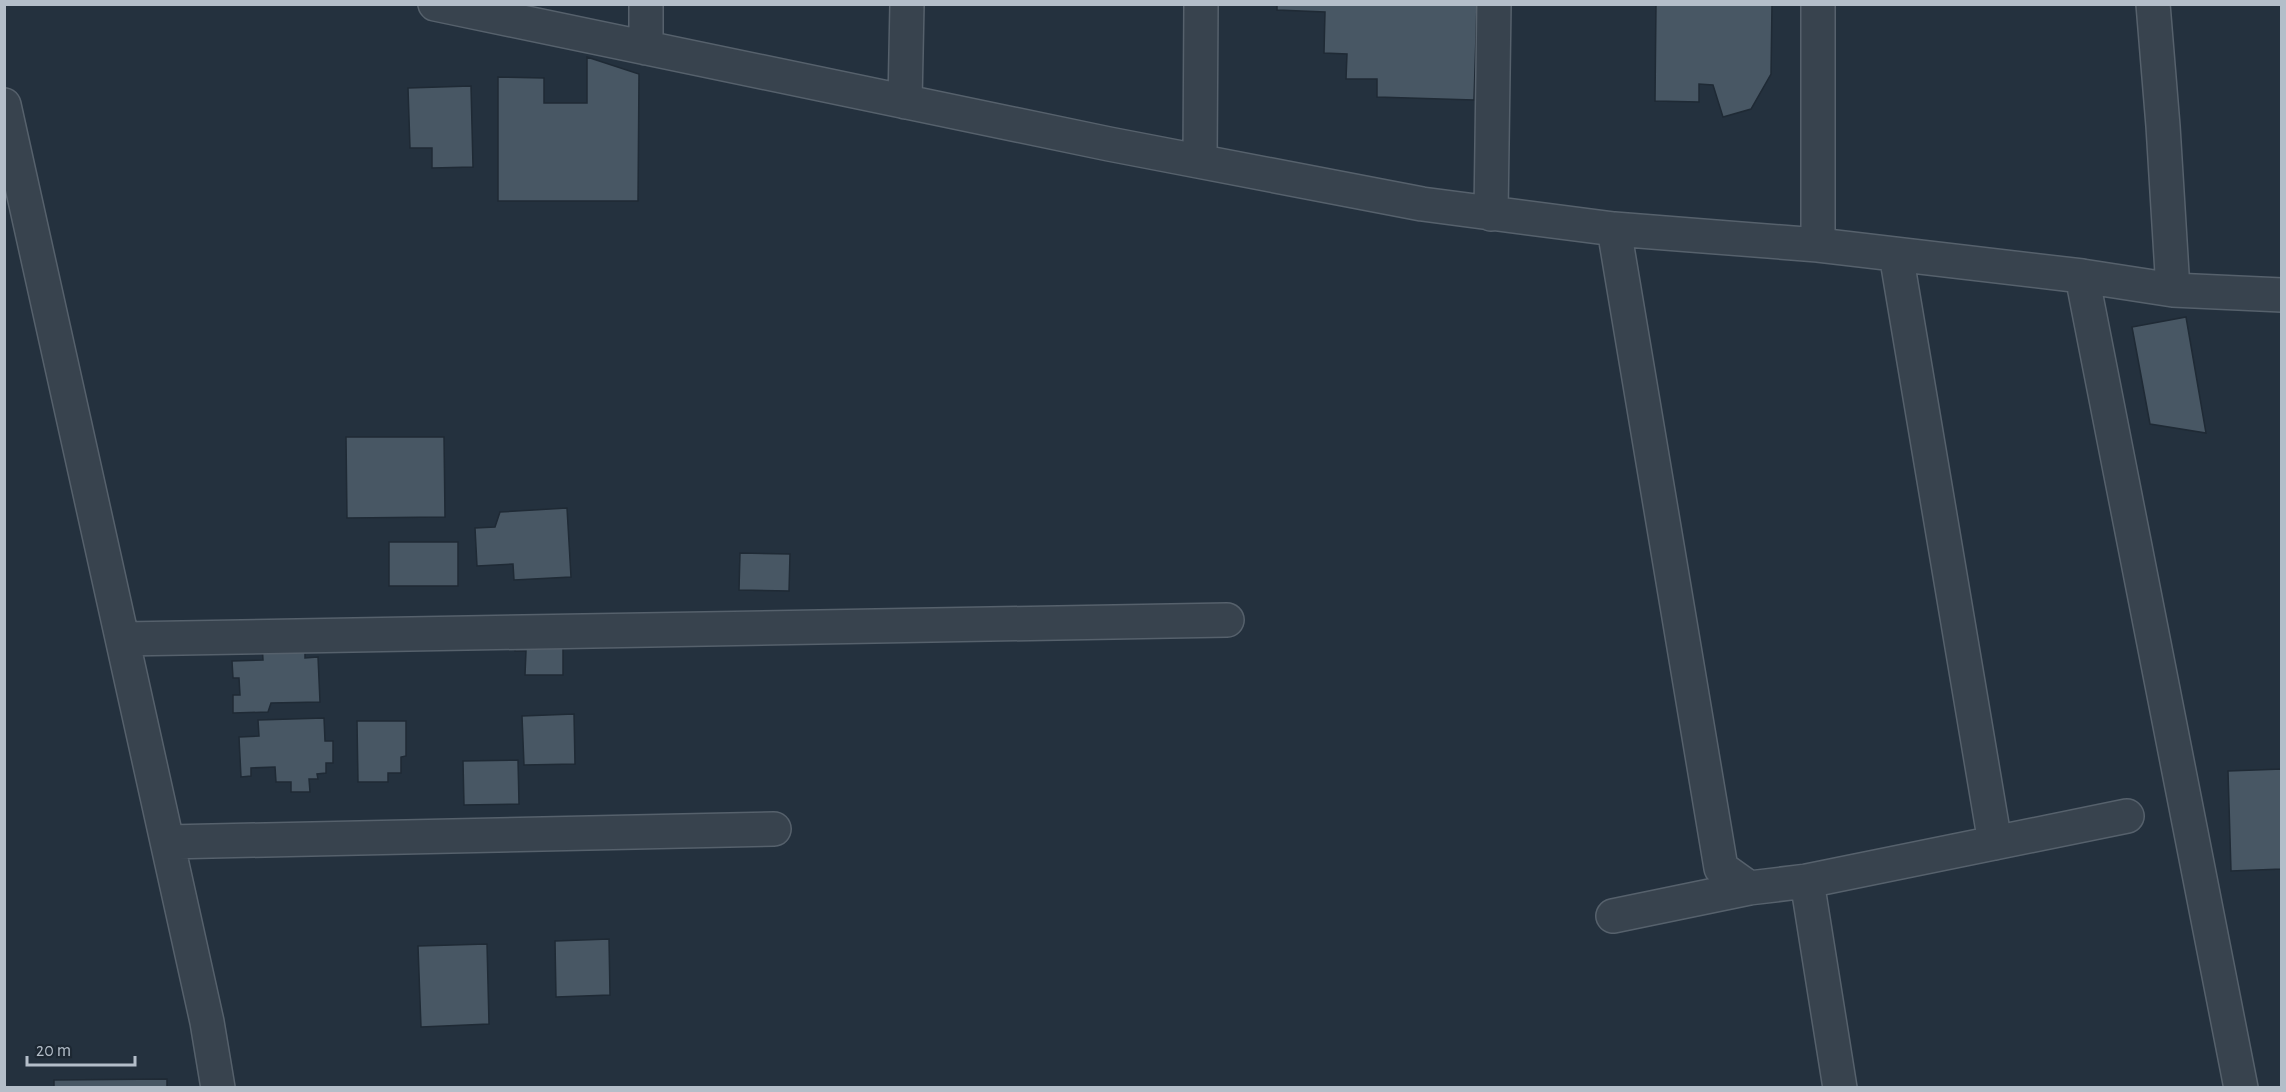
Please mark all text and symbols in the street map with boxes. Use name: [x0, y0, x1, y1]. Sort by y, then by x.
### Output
scale bar: [27, 1029, 135, 1067]
text: 20 m: [36, 1042, 71, 1060]

